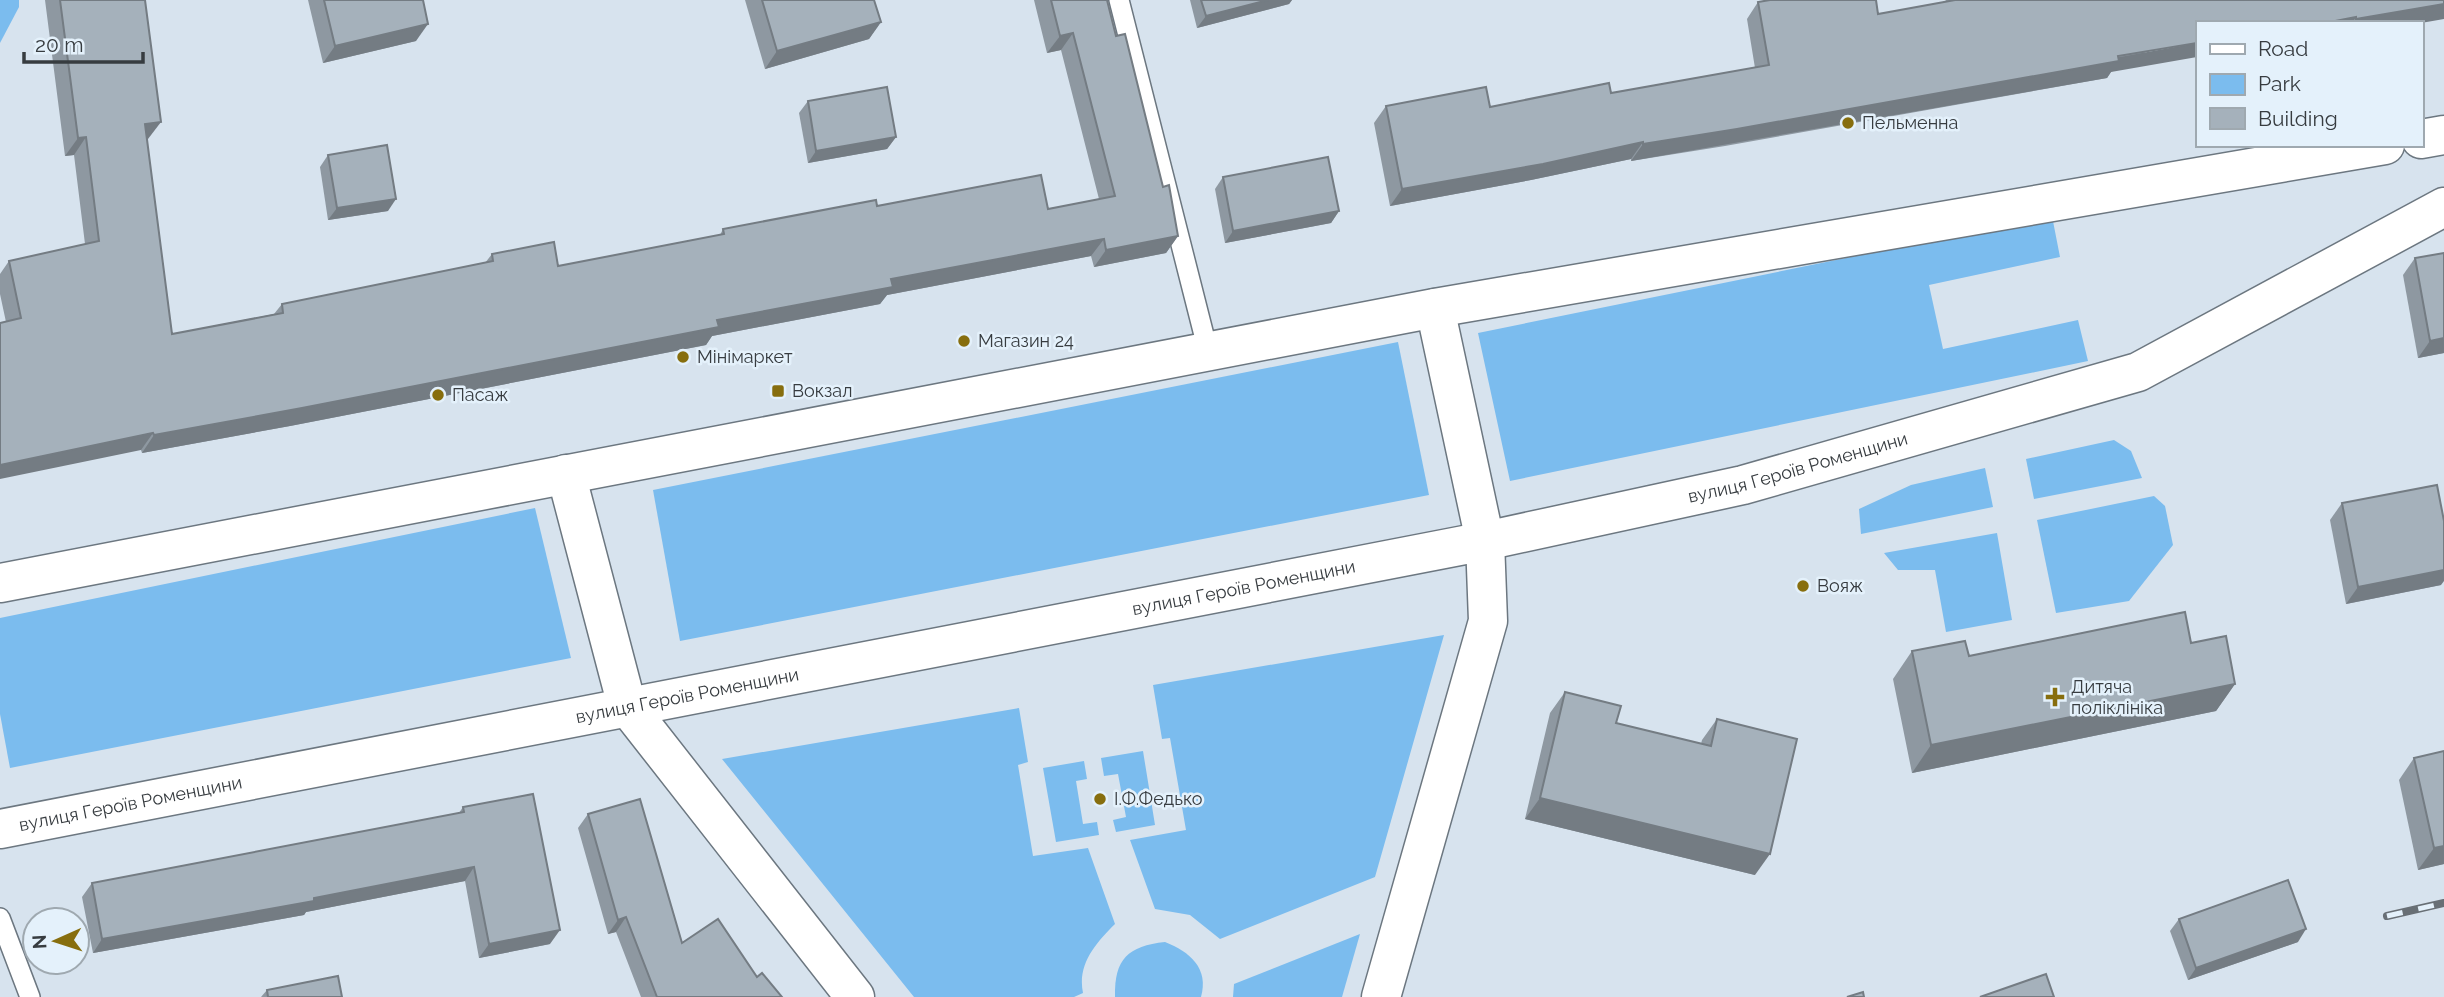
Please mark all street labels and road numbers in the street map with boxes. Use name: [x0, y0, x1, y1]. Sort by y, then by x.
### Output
street label: вулиця Героїв Роменщини: [1686, 427, 1910, 507]
street label: вулиця Героїв Роменщини: [1130, 555, 1357, 619]
street label: вулиця Героїв Роменщини: [574, 663, 801, 727]
street label: вулиця Героїв Роменщини: [17, 771, 244, 835]

